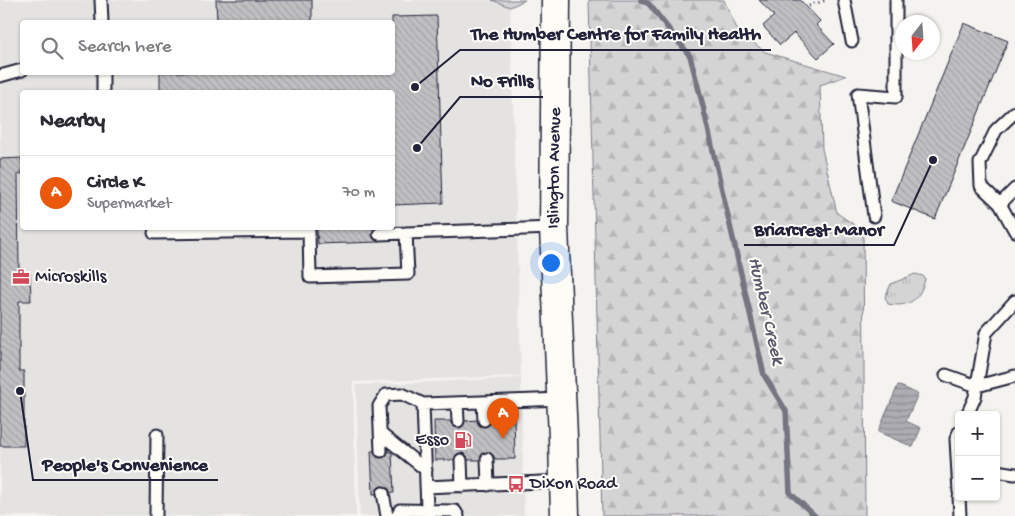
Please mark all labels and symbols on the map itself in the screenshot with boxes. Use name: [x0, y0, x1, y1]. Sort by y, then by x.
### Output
north arrow: [895, 15, 940, 60]
callout: The Humber Centre for Family Health: [460, 16, 771, 50]
text: The Humber Centre for Family Health: [469, 24, 762, 47]
callout: No Frills: [460, 63, 543, 97]
text: No Frills: [471, 71, 534, 94]
street label: Islington Avenue: [543, 106, 567, 229]
callout: Briarcrest Manor: [744, 211, 894, 245]
text: Briarcrest Manor: [753, 220, 886, 243]
your location: [538, 250, 564, 276]
water label: Humber Creek: [741, 255, 789, 368]
office icon: Microskills: [11, 267, 31, 287]
place label: Microskills: [35, 267, 108, 288]
pin: A: [487, 398, 519, 439]
place label: Esso: [415, 430, 449, 451]
fuel station icon: Esso: [453, 430, 473, 450]
callout: People's Convenience: [33, 446, 218, 480]
text: People's Convenience: [41, 455, 209, 478]
bus stop icon: Dixon Road: [506, 474, 526, 494]
place label: Dixon Road: [529, 474, 618, 495]

